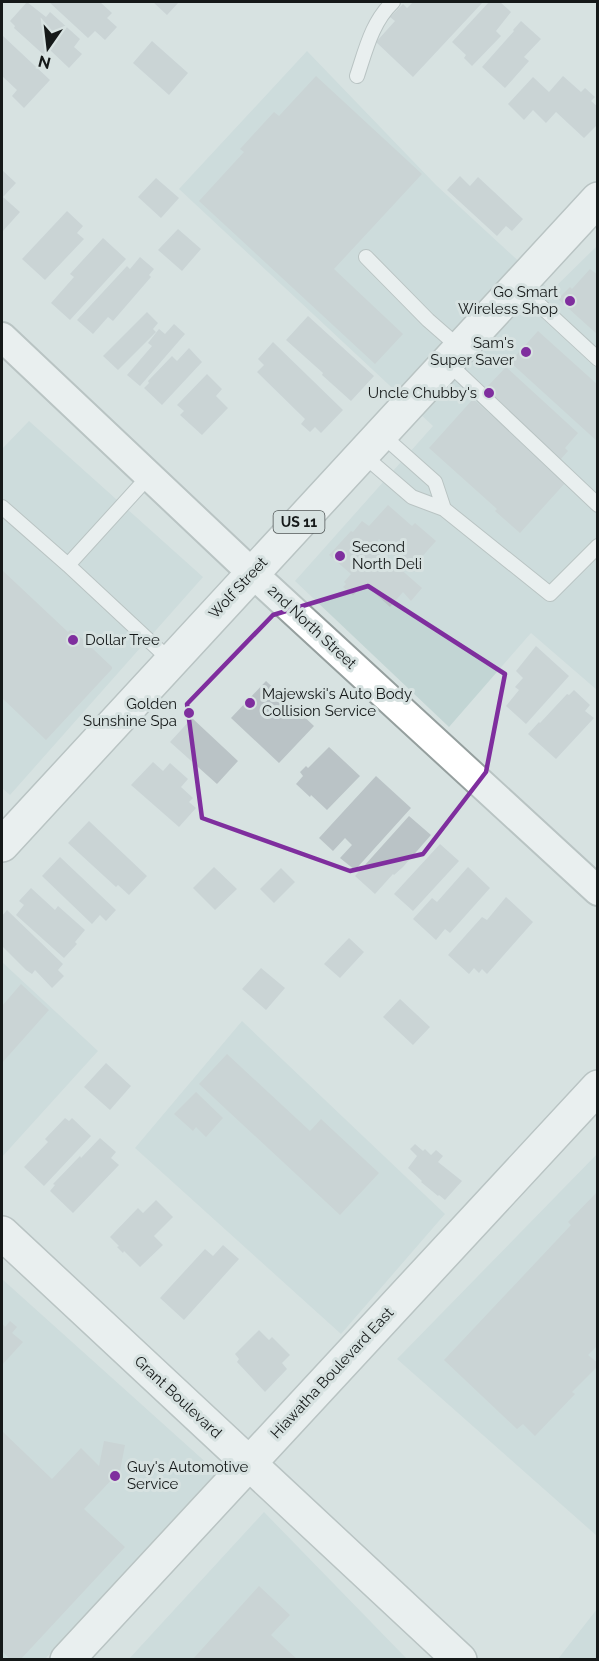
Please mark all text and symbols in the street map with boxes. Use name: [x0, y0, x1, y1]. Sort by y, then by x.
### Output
north arrow: [18, 18, 78, 78]
text: N: [36, 51, 53, 73]
place label: Go Smart Wireless Shop: [458, 283, 558, 318]
marker: Go Smart Wireless Shop: [563, 294, 577, 308]
place label: Sam's Super Saver: [430, 334, 515, 369]
marker: Sam's Super Saver: [519, 345, 533, 359]
place label: Uncle Chubby's: [368, 384, 477, 402]
marker: Uncle Chubby's: [482, 386, 496, 400]
road number: US 11: [274, 511, 324, 533]
place label: Second North Deli: [352, 538, 422, 573]
marker: Second North Deli: [333, 549, 347, 563]
street label: Wolf Street: [205, 553, 271, 623]
street label: 2nd North Street: [264, 581, 360, 673]
place label: Dollar Tree: [85, 631, 160, 649]
marker: Dollar Tree: [66, 633, 80, 647]
place label: Majewski's Auto Body Collision Service: [262, 685, 412, 720]
place label: Golden Sunshine Spa: [83, 695, 177, 730]
marker: Majewski's Auto Body Collision Service: [243, 696, 257, 710]
marker: Golden Sunshine Spa: [182, 706, 196, 720]
street label: Hiawatha Boulevard East: [267, 1304, 397, 1442]
street label: Grant Boulevard: [131, 1352, 225, 1442]
place label: Guy's Automotive Service: [127, 1458, 249, 1493]
marker: Guy's Automotive Service: [108, 1469, 122, 1483]

